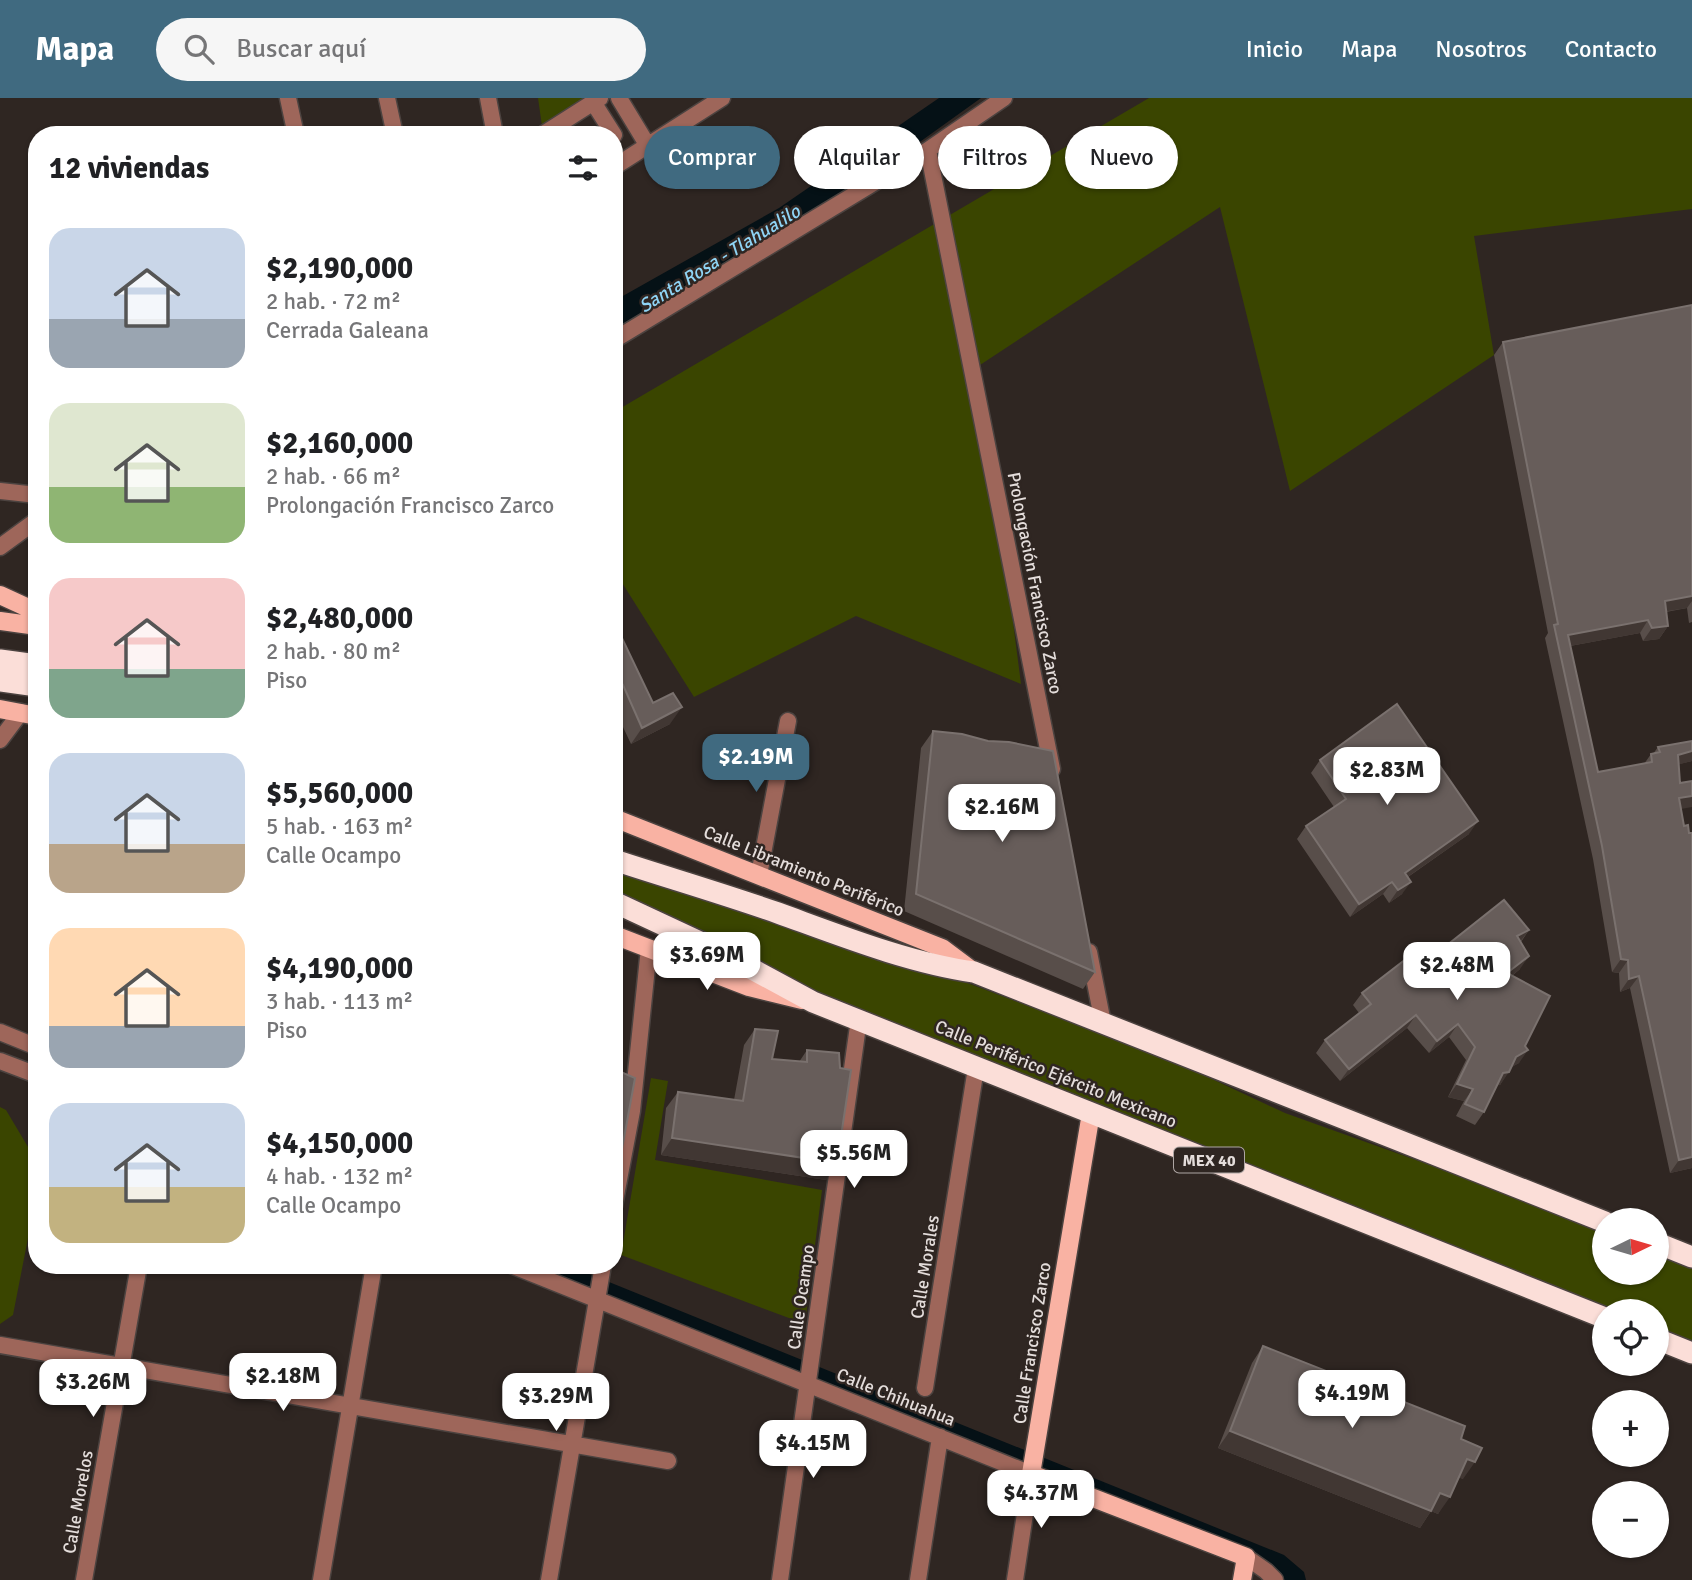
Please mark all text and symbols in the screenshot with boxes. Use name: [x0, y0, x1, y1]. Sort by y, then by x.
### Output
search box: [156, 18, 646, 81]
text: Mapa: [35, 29, 114, 70]
icon: search: [180, 30, 218, 68]
text: Buscar aquí: [236, 33, 366, 65]
text: Inicio: [1246, 34, 1303, 64]
text: Mapa: [1341, 34, 1397, 64]
text: Nosotros: [1435, 34, 1527, 64]
text: Contacto: [1565, 34, 1657, 64]
chip: Comprar: [644, 126, 780, 189]
chip: Alquilar: [794, 126, 924, 189]
chip: Filtros: [938, 126, 1051, 189]
chip: Nuevo: [1065, 126, 1178, 189]
icon: filters: [564, 149, 602, 187]
text: 12 viviendas: [49, 150, 209, 187]
water label: Santa Rosa - Tlahualilo: [634, 199, 806, 318]
text: $2,190,000: [266, 250, 413, 287]
icon: home: [105, 256, 189, 340]
text: 2 hab. · 72 m²: [266, 287, 401, 316]
text: Cerrada Galeana: [266, 316, 429, 345]
text: $2,160,000: [266, 425, 413, 462]
icon: home: [105, 431, 189, 515]
text: 2 hab. · 66 m²: [266, 462, 401, 491]
street label: Prolongación Francisco Zarco: [1003, 470, 1067, 696]
text: Prolongación Francisco Zarco: [266, 491, 554, 520]
text: $2,480,000: [266, 600, 413, 637]
icon: home: [105, 606, 189, 690]
text: 2 hab. · 80 m²: [266, 637, 401, 666]
text: Piso: [266, 666, 307, 695]
pin: $2.19M: [699, 734, 813, 794]
text: $2.19M: [718, 742, 794, 771]
pin: $2.83M: [1330, 748, 1444, 807]
text: $2.83M: [1349, 755, 1425, 784]
text: $5,560,000: [266, 775, 413, 812]
icon: home: [105, 781, 189, 865]
pin: $2.16M: [945, 784, 1059, 844]
text: $2.16M: [964, 792, 1040, 821]
text: 5 hab. · 163 m²: [266, 812, 413, 841]
street label: Calle Libramiento Periférico: [700, 821, 908, 921]
text: Calle Ocampo: [266, 841, 401, 870]
pin: $3.69M: [650, 932, 764, 992]
text: $3.69M: [669, 940, 745, 969]
pin: $2.48M: [1400, 942, 1514, 1002]
text: $4,190,000: [266, 950, 413, 987]
text: $2.48M: [1419, 950, 1495, 979]
icon: home: [105, 956, 189, 1040]
text: 3 hab. · 113 m²: [266, 987, 413, 1016]
street label: Calle Periférico Ejército Mexicano: [932, 1015, 1180, 1133]
text: Piso: [266, 1016, 307, 1045]
text: $4,150,000: [266, 1125, 413, 1162]
pin: $5.56M: [797, 1130, 911, 1190]
icon: home: [105, 1131, 189, 1215]
text: $5.56M: [816, 1138, 892, 1167]
road number: MEX 40: [1174, 1148, 1244, 1172]
text: 4 hab. · 132 m²: [266, 1162, 413, 1191]
text: Calle Ocampo: [266, 1191, 401, 1220]
north arrow: [1592, 1208, 1670, 1284]
map controls: [1592, 1208, 1669, 1558]
street label: Calle Morales: [906, 1214, 944, 1320]
street label: Calle Ocampo: [783, 1243, 819, 1351]
street label: Calle Francisco Zarco: [1008, 1261, 1056, 1425]
button: locate: [1592, 1299, 1669, 1376]
pin: $2.18M: [226, 1354, 340, 1413]
pin: $3.26M: [36, 1360, 150, 1419]
text: $2.18M: [245, 1361, 321, 1390]
street label: Calle Chihuahua: [833, 1363, 959, 1431]
text: $3.26M: [55, 1367, 131, 1396]
pin: $4.19M: [1295, 1370, 1409, 1430]
pin: $3.29M: [499, 1374, 613, 1433]
text: $4.19M: [1314, 1378, 1390, 1407]
text: $3.29M: [518, 1381, 594, 1410]
button: +: [1592, 1390, 1669, 1467]
pin: $4.15M: [756, 1420, 870, 1480]
text: $4.15M: [775, 1428, 851, 1457]
street label: Calle Morelos: [58, 1448, 98, 1555]
pin: $4.37M: [984, 1470, 1098, 1530]
text: $4.37M: [1003, 1478, 1079, 1507]
button: −: [1592, 1481, 1669, 1558]

